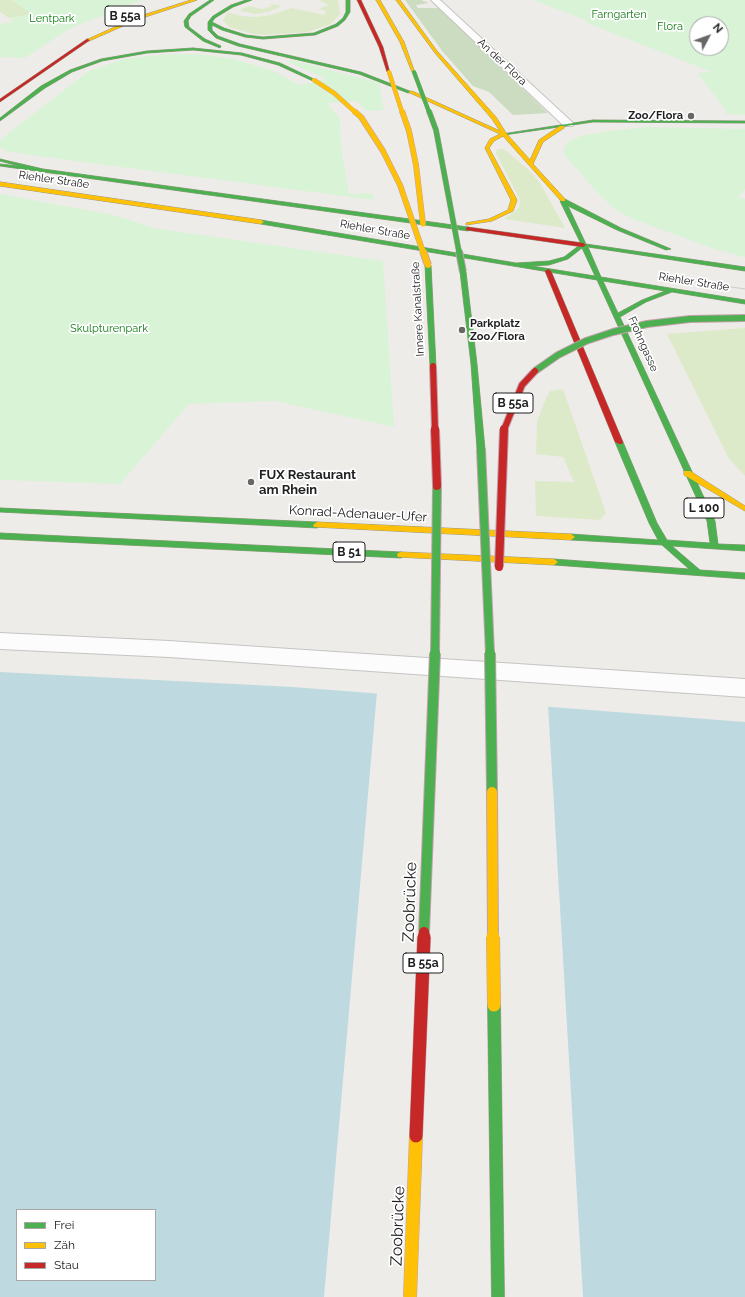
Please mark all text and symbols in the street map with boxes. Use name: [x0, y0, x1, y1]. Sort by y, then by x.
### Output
road number: B 55a: [105, 6, 145, 26]
park label: Farngarten: [591, 8, 647, 22]
park label: Lentpark: [29, 12, 75, 26]
north arrow: [689, 16, 729, 56]
park label: Flora: [657, 20, 683, 34]
text: N: [710, 21, 725, 36]
street label: An der Flora: [475, 36, 529, 88]
place label: Zoo/Flora: [628, 109, 683, 123]
marker: Zoo/Flora: [686, 111, 696, 121]
street label: Riehler Straße: [18, 169, 90, 191]
street label: Riehler Straße: [339, 217, 411, 243]
street label: Innere Kanalstraße: [409, 261, 427, 357]
street label: Riehler Straße: [658, 270, 730, 294]
street label: Frohngasse: [625, 314, 661, 374]
place label: Parkplatz Zoo/Flora: [470, 317, 525, 343]
park label: Skulpturenpark: [70, 322, 148, 336]
marker: Parkplatz Zoo/Flora: [457, 325, 467, 335]
road number: B 55a: [493, 393, 533, 413]
place label: FUX Restaurant am Rhein: [259, 467, 356, 498]
marker: FUX Restaurant am Rhein: [246, 477, 256, 487]
road number: L 100: [684, 498, 724, 518]
street label: Konrad-Adenauer-Ufer: [289, 503, 427, 525]
road number: B 51: [333, 542, 365, 562]
street label: Zoobrücke: [399, 862, 421, 942]
road number: B 55a: [403, 953, 443, 973]
street label: Zoobrücke: [387, 1186, 409, 1266]
legend: [16, 1209, 156, 1281]
text: Frei: [54, 1218, 74, 1232]
text: Zäh: [54, 1238, 75, 1252]
text: Stau: [54, 1258, 79, 1272]

